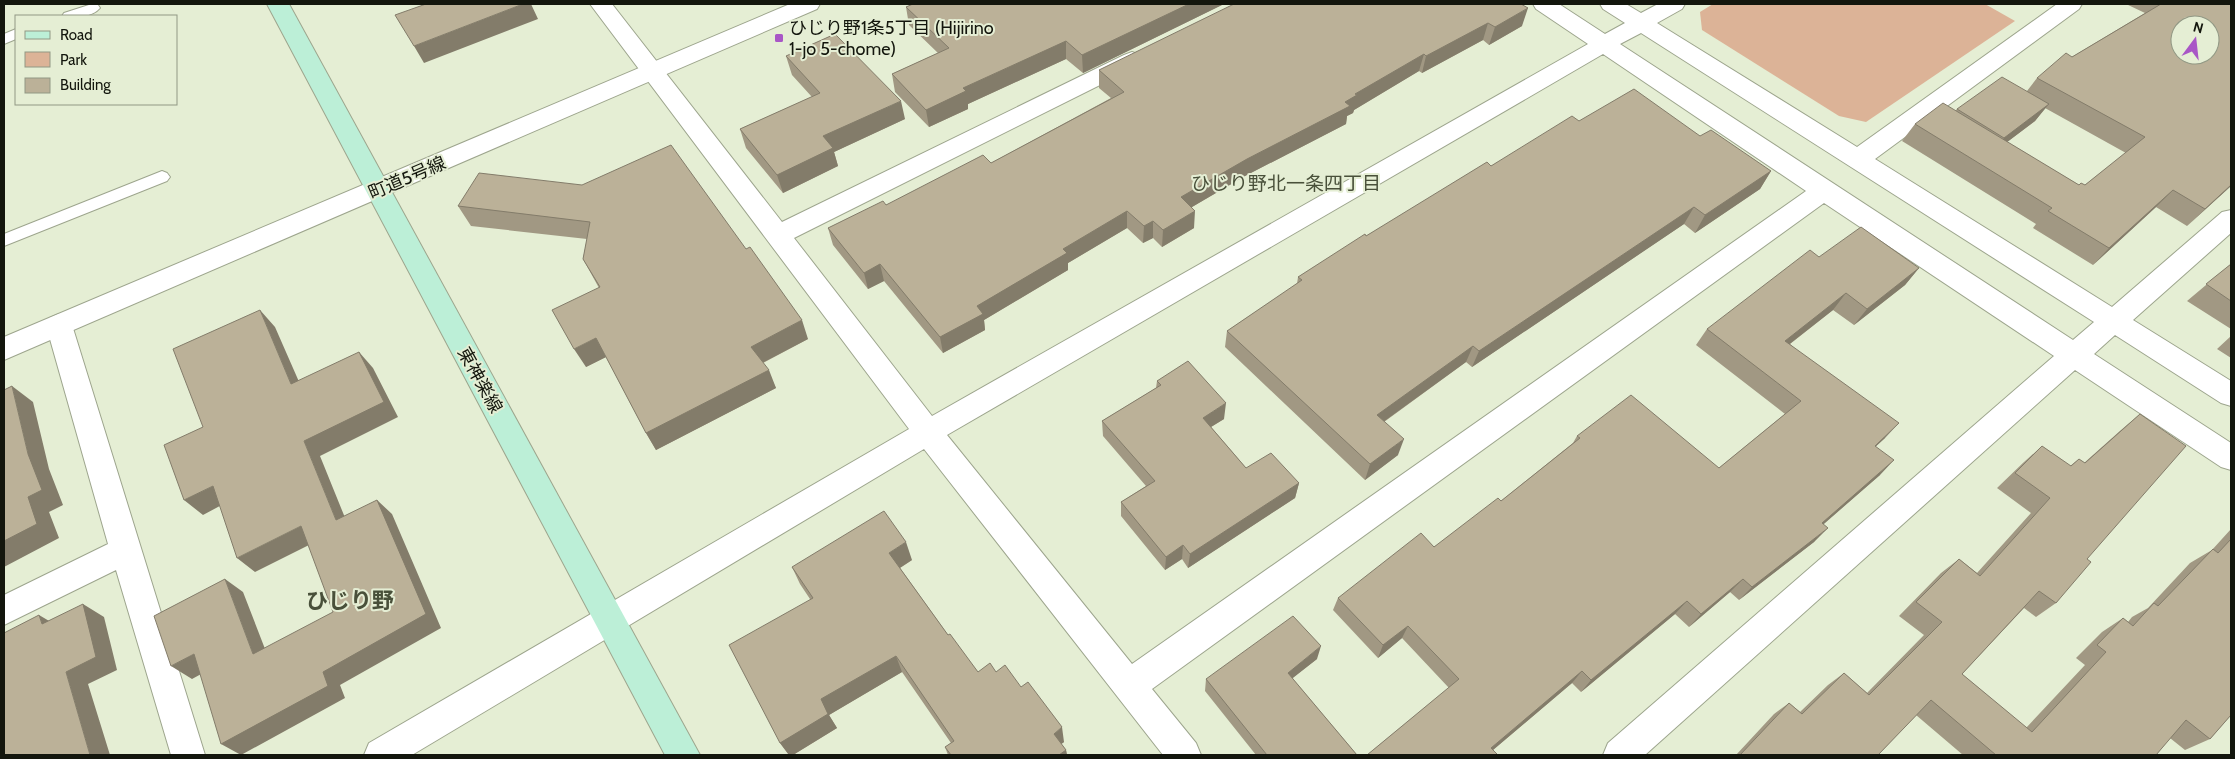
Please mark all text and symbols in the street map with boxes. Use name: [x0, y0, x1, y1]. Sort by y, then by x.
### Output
legend: [15, 15, 178, 105]
north arrow: [2170, 15, 2220, 65]
place label: ひじり野1条5丁目 (Hijirino 1-jo 5-chome): [789, 17, 994, 60]
text: N: [2191, 17, 2205, 37]
text: Road: [60, 26, 93, 44]
marker: ひじり野1条5丁目 (Hijirino 1-jo 5-chome): [773, 32, 785, 44]
text: Park: [60, 51, 87, 69]
text: Building: [60, 76, 111, 94]
street label: 町道5号線: [365, 152, 449, 204]
district label: ひじり野北一条四丁目: [1191, 172, 1381, 195]
street label: 東神楽線: [453, 343, 507, 417]
district label: ひじり野: [306, 587, 394, 614]

